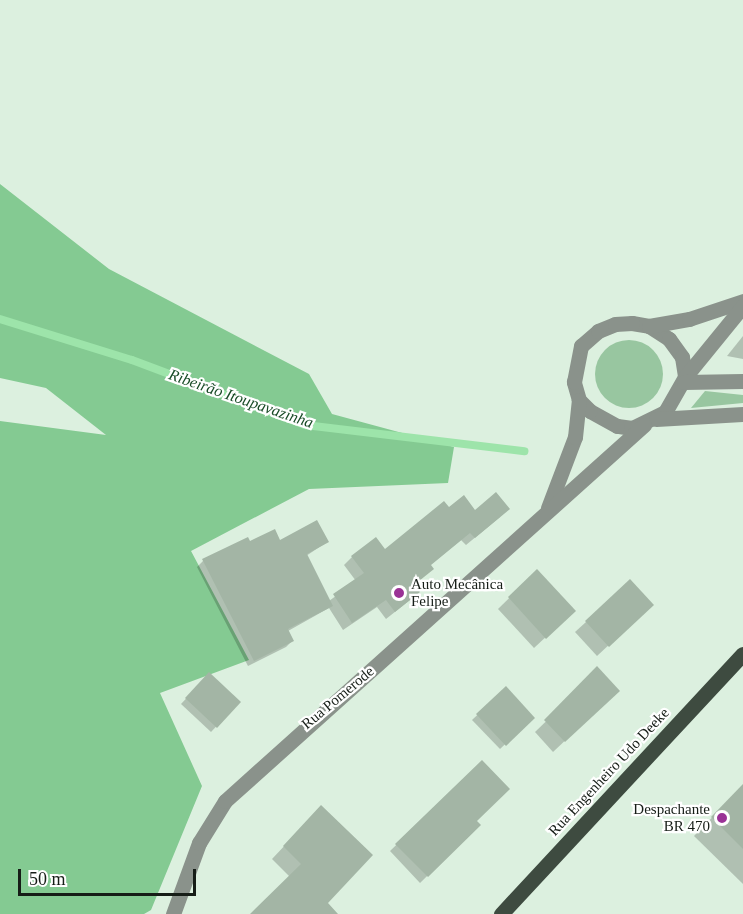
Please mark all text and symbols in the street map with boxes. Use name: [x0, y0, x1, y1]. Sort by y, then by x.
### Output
water label: Ribeirão Itoupavazinha: [166, 365, 316, 433]
place label: Auto Mecânica Felipe: [411, 575, 503, 610]
marker: Auto Mecânica Felipe: [392, 586, 406, 600]
street label: Rua Pomerode: [298, 663, 378, 733]
street label: Rua Engenheiro Udo Deeke: [545, 704, 673, 840]
place label: Despachante BR 470: [633, 800, 710, 835]
marker: Despachante BR 470: [715, 811, 729, 825]
scale bar: [21, 857, 200, 895]
text: 50 m: [29, 869, 66, 889]

